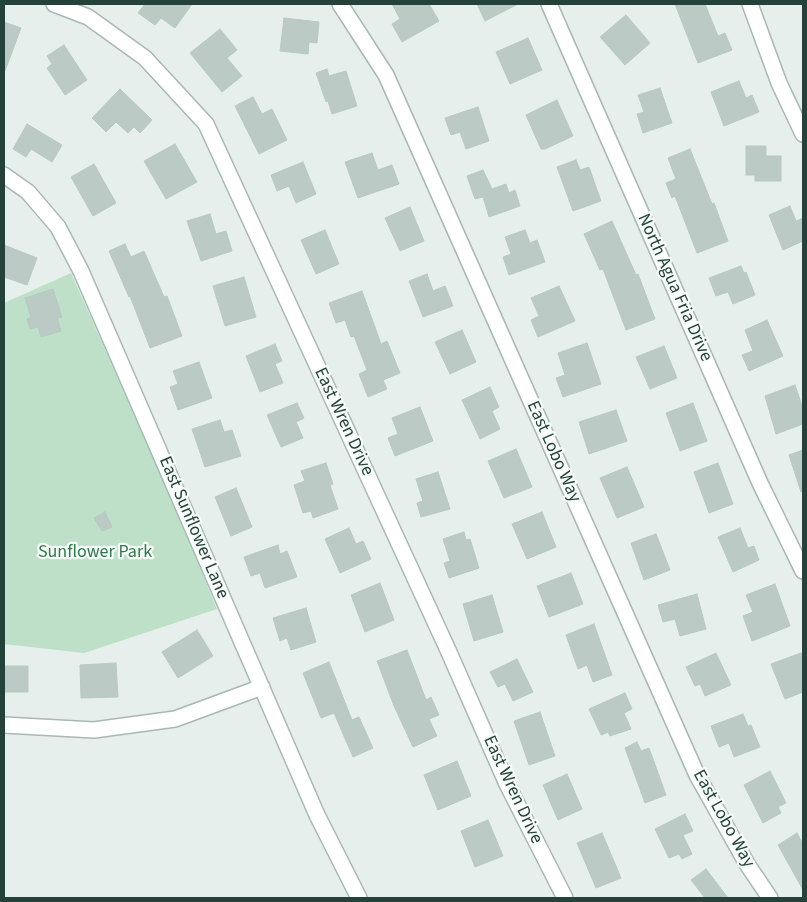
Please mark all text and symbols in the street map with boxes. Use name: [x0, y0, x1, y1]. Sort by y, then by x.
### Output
street label: North Agua Fria Drive: [632, 211, 716, 365]
street label: East Wren Drive: [308, 364, 378, 480]
street label: East Lobo Way: [521, 398, 585, 506]
street label: East Sunflower Lane: [153, 454, 233, 602]
park label: Sunflower Park: [38, 542, 152, 564]
street label: East Wren Drive: [477, 732, 547, 848]
street label: East Lobo Way: [687, 766, 759, 872]

